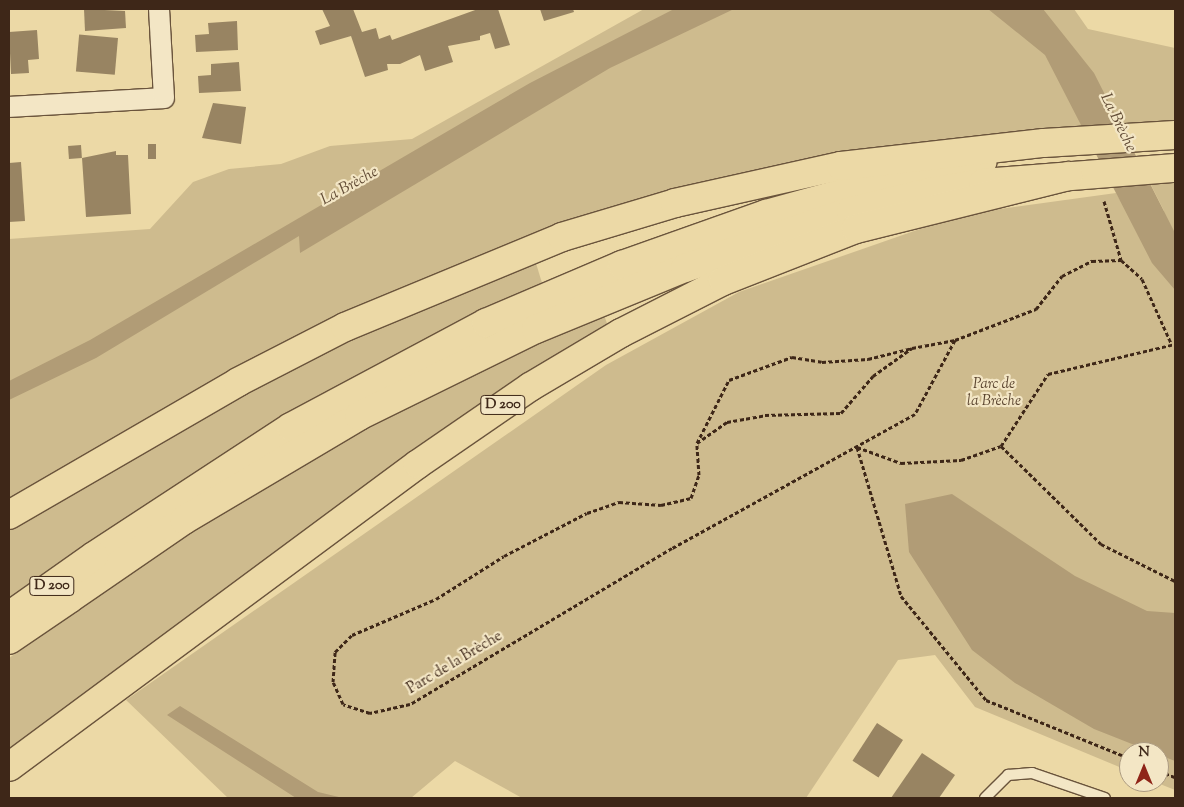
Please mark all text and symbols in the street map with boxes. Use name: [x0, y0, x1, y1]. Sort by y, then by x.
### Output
water label: La Brèche: [1095, 91, 1139, 155]
water label: La Brèche: [318, 163, 382, 211]
park label: Parc de la Brèche: [967, 375, 1021, 410]
road number: D 200: [479, 394, 527, 416]
road number: D 200: [28, 574, 76, 598]
street label: Parc de la Brèche: [404, 628, 506, 698]
north arrow: [1119, 742, 1169, 792]
text: N: [1138, 743, 1150, 763]

